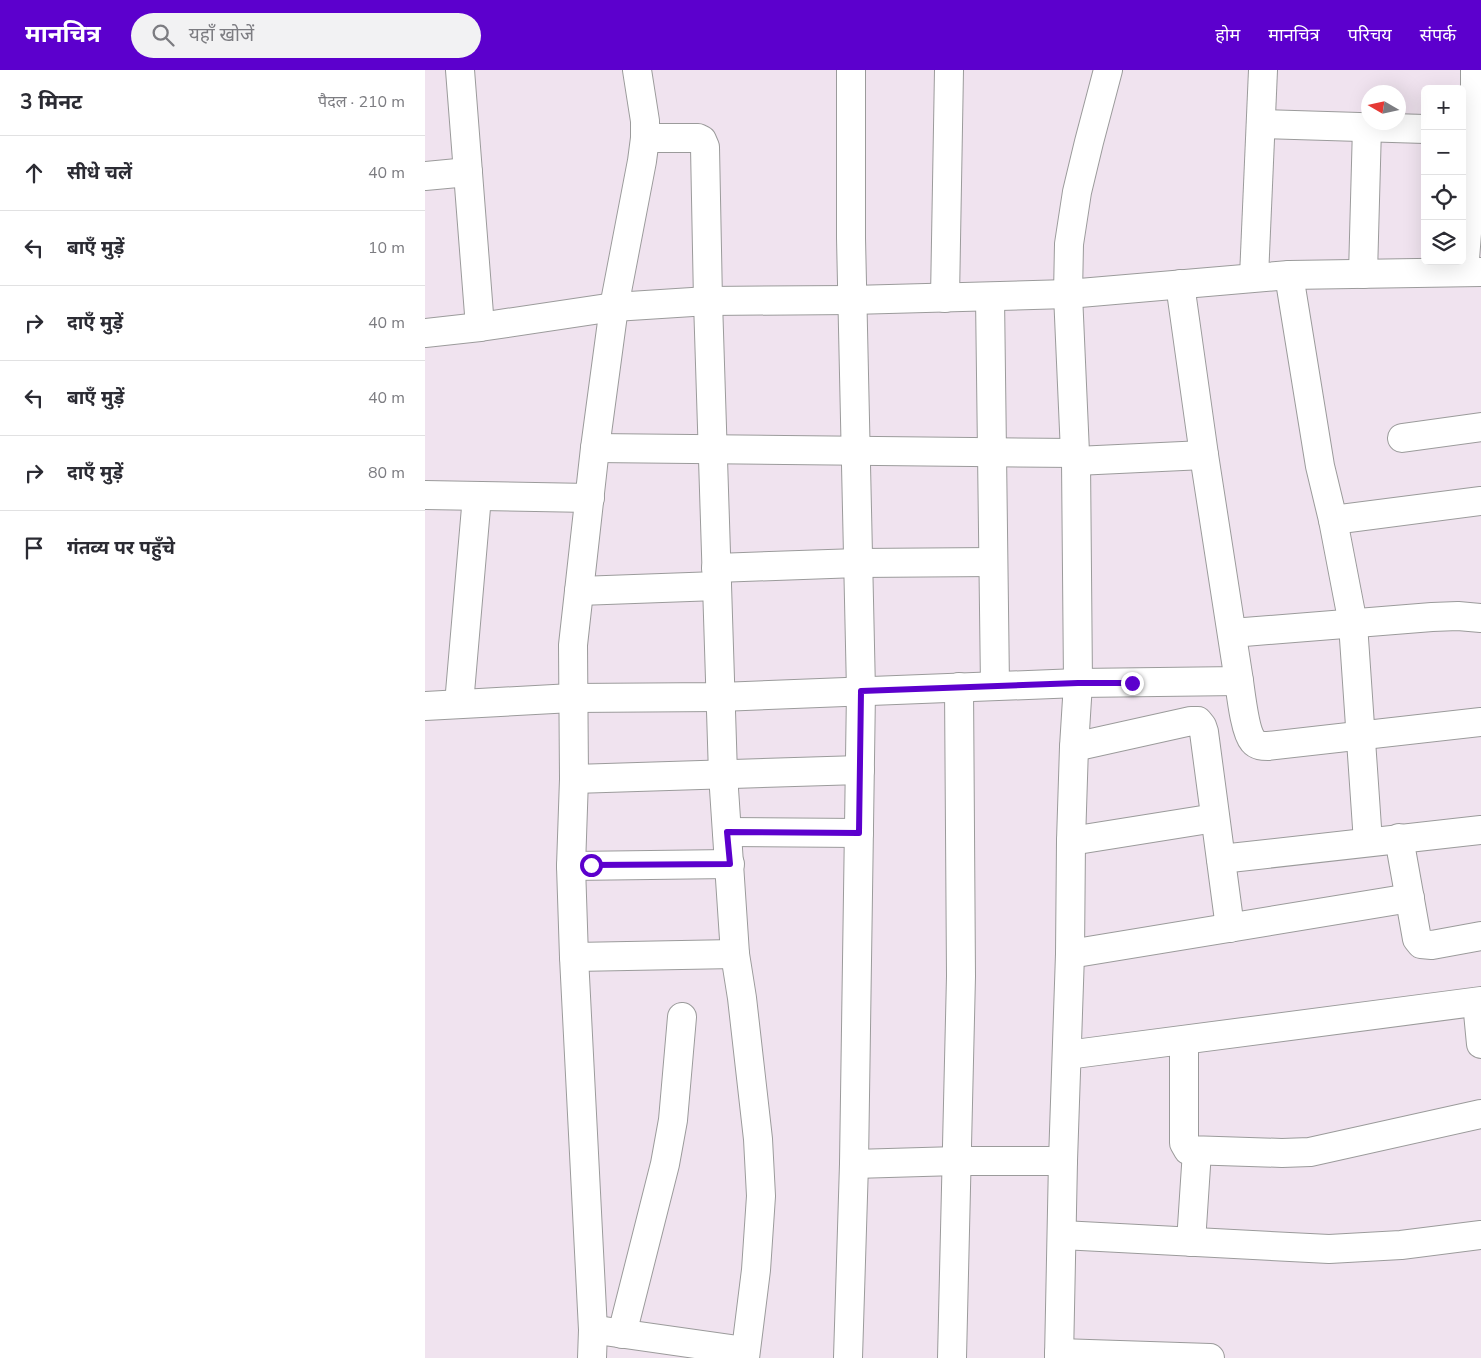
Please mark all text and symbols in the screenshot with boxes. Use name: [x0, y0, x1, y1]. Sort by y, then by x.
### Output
search box: [131, 13, 481, 58]
text: मानचित्र: [25, 18, 101, 50]
icon: search: [149, 21, 177, 49]
text: यहाँ खोजें: [189, 22, 254, 48]
text: होम: [1215, 23, 1240, 47]
text: मानचित्र: [1268, 23, 1320, 47]
text: परिचय: [1348, 23, 1392, 47]
text: संपर्क: [1420, 23, 1456, 47]
north arrow: [1361, 85, 1406, 130]
map controls: [1421, 85, 1466, 265]
button: +: [1421, 85, 1466, 130]
text: 3 मिनट: [20, 88, 82, 116]
text: पैदल · 210 m: [318, 91, 405, 113]
button: −: [1421, 130, 1466, 175]
icon: ahead: [20, 159, 48, 187]
text: सीधे चलें: [67, 160, 132, 186]
text: 40 m: [368, 162, 405, 184]
button: locate: [1421, 175, 1466, 220]
button: layers: [1421, 220, 1466, 265]
icon: left: [20, 234, 48, 262]
text: बाएँ मुड़ें: [67, 235, 124, 261]
text: 10 m: [368, 237, 405, 259]
icon: right: [20, 309, 48, 337]
text: दाएँ मुड़ें: [67, 310, 123, 336]
text: 40 m: [368, 312, 405, 334]
icon: left: [20, 384, 48, 412]
text: बाएँ मुड़ें: [67, 385, 124, 411]
text: 40 m: [368, 387, 405, 409]
icon: right: [20, 459, 48, 487]
text: दाएँ मुड़ें: [67, 460, 123, 486]
text: 80 m: [368, 462, 405, 484]
icon: arrive: [20, 534, 48, 562]
text: गंतव्य पर पहुँचे: [67, 535, 175, 561]
route end: [1121, 672, 1144, 695]
route start: [580, 854, 603, 877]

